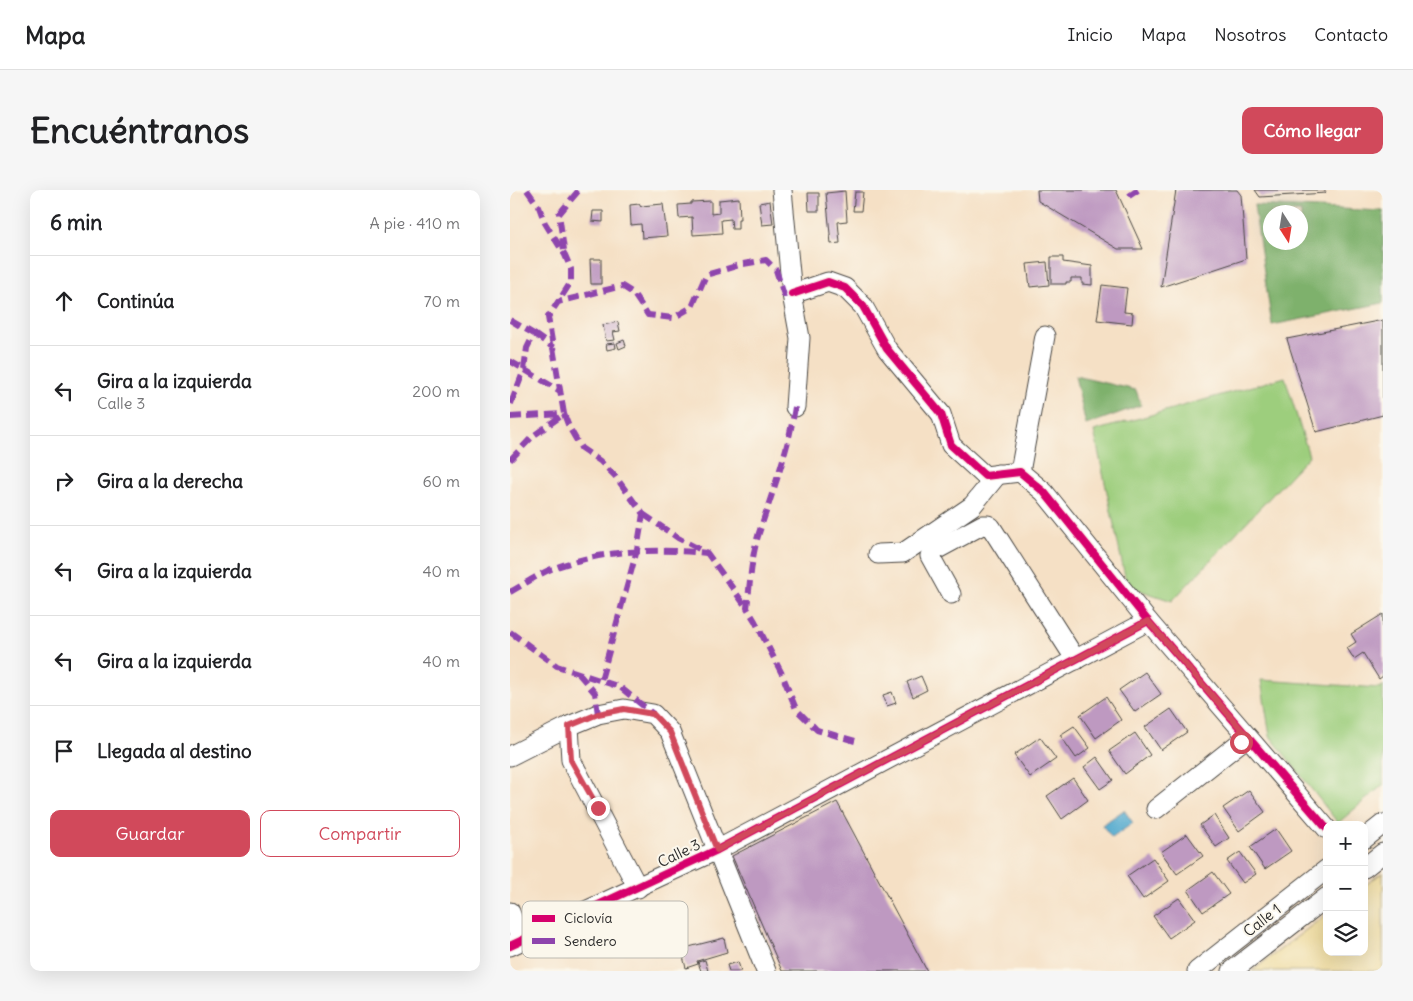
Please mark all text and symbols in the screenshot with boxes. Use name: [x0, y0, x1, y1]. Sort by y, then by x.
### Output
text: Mapa: [25, 20, 85, 50]
text: Inicio: [1067, 23, 1113, 46]
text: Mapa: [1141, 23, 1186, 46]
text: Nosotros: [1214, 23, 1286, 46]
text: Contacto: [1314, 23, 1388, 46]
button: Cómo llegar: [1242, 107, 1383, 154]
text: Encuéntranos: [30, 108, 249, 152]
north arrow: [1263, 205, 1308, 250]
text: 6 min: [50, 209, 102, 236]
text: A pie · 410 m: [370, 213, 460, 233]
icon: ahead: [50, 287, 78, 315]
text: Continúa: [97, 289, 174, 313]
text: 70 m: [424, 291, 460, 311]
text: Gira a la izquierda: [97, 369, 252, 393]
icon: left: [50, 377, 78, 405]
text: 200 m: [412, 381, 460, 401]
text: Calle 3: [97, 393, 145, 413]
icon: right: [50, 467, 78, 495]
text: Gira a la derecha: [97, 469, 243, 493]
text: 60 m: [422, 471, 460, 491]
icon: left: [50, 557, 78, 585]
text: Gira a la izquierda: [97, 559, 252, 583]
text: 40 m: [422, 561, 460, 581]
icon: left: [50, 647, 78, 675]
text: Gira a la izquierda: [97, 649, 252, 673]
text: 40 m: [422, 651, 460, 671]
route start: [1230, 731, 1253, 754]
icon: arrive: [50, 737, 78, 765]
text: Llegada al destino: [97, 739, 252, 763]
route end: [587, 797, 610, 820]
button: Guardar: [50, 810, 250, 857]
button: Compartir: [260, 810, 460, 857]
map controls: [1323, 821, 1368, 956]
button: +: [1323, 821, 1368, 866]
street label: Calle 3: [655, 835, 703, 871]
button: −: [1323, 866, 1368, 911]
street label: Calle 1: [1239, 899, 1285, 941]
legend: [522, 901, 688, 958]
text: Ciclovía: [564, 909, 612, 927]
button: layers: [1323, 911, 1368, 956]
text: Sendero: [564, 932, 617, 950]

